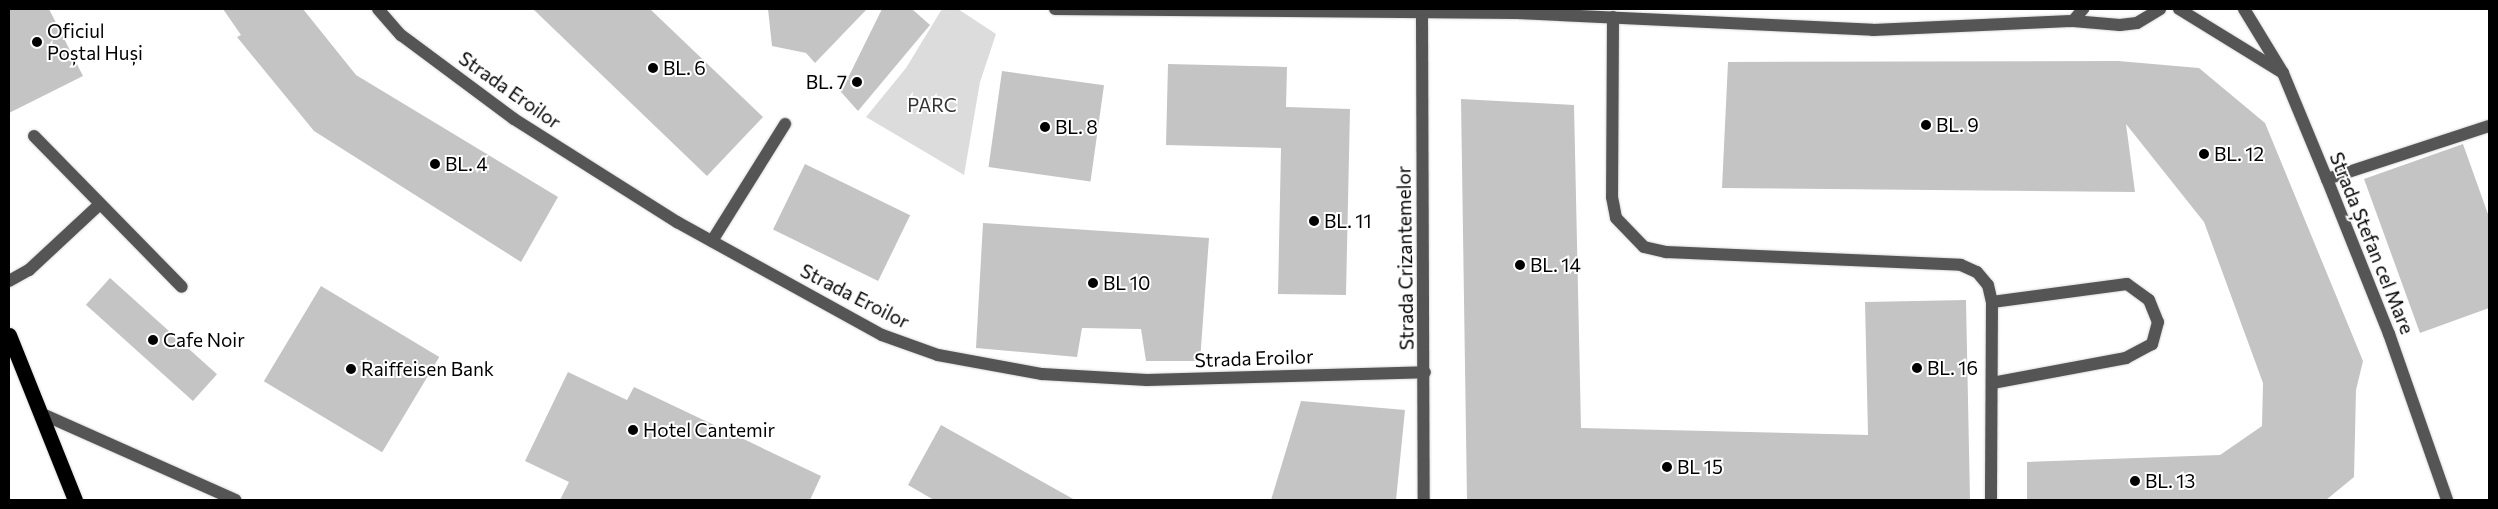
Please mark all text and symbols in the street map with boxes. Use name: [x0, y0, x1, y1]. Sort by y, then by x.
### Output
place label: Oficiul Poștal Huși: [47, 20, 143, 64]
marker: Oficiul Poștal Huși: [31, 36, 43, 48]
street label: Strada Eroilor: [455, 46, 565, 134]
place label: BL. 6: [663, 57, 706, 79]
marker: BL. 6: [647, 62, 659, 74]
place label: BL. 7: [806, 71, 847, 93]
marker: BL. 7: [851, 76, 863, 88]
park label: PARC: [907, 94, 957, 116]
place label: BL. 9: [1936, 114, 1979, 136]
place label: BL. 8: [1055, 116, 1098, 138]
marker: BL. 9: [1920, 119, 1932, 131]
marker: BL. 8: [1039, 121, 1051, 133]
place label: BL. 12: [2214, 143, 2264, 165]
marker: BL. 12: [2198, 148, 2210, 160]
street label: Strada Ștefan cel Mare: [2325, 149, 2419, 337]
place label: BL. 4: [445, 153, 488, 175]
marker: BL. 4: [429, 158, 441, 170]
street label: Strada Crizantemelor: [1392, 166, 1418, 350]
place label: BL. 11: [1324, 210, 1372, 232]
marker: BL. 11: [1308, 215, 1320, 227]
place label: BL. 14: [1530, 254, 1581, 276]
street label: Strada Eroilor: [797, 259, 913, 333]
marker: BL. 14: [1514, 259, 1526, 271]
place label: BL 10: [1103, 272, 1150, 294]
marker: BL 10: [1087, 277, 1099, 289]
place label: Cafe Noir: [163, 329, 245, 351]
marker: Cafe Noir: [147, 334, 159, 346]
street label: Strada Eroilor: [1194, 345, 1314, 371]
place label: BL. 16: [1927, 357, 1978, 379]
place label: Raiffeisen Bank: [361, 358, 494, 380]
marker: BL. 16: [1911, 362, 1923, 374]
marker: Raiffeisen Bank: [345, 363, 357, 375]
place label: Hotel Cantemir: [643, 419, 775, 441]
marker: Hotel Cantemir: [627, 424, 639, 436]
place label: BL 15: [1677, 456, 1723, 478]
marker: BL 15: [1661, 461, 1673, 473]
place label: BL. 13: [2145, 470, 2195, 492]
marker: BL. 13: [2129, 475, 2141, 487]

